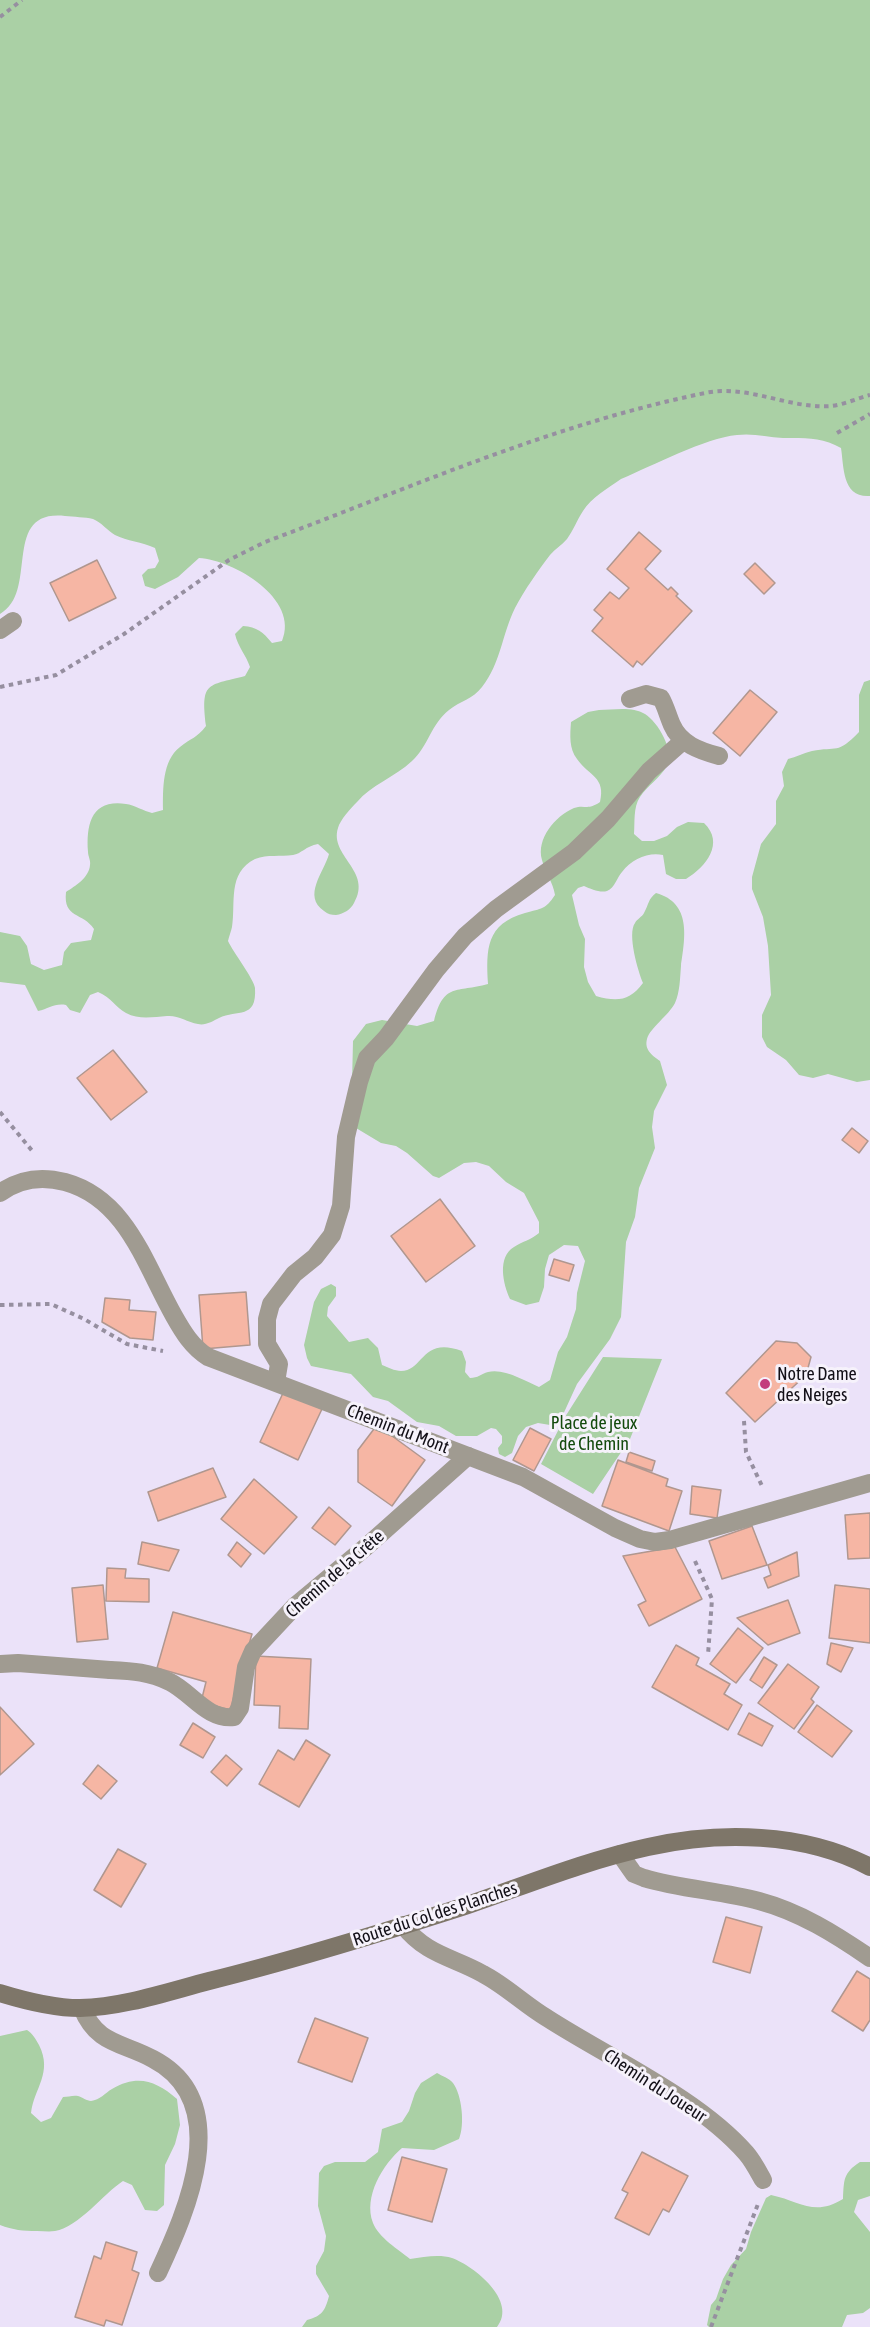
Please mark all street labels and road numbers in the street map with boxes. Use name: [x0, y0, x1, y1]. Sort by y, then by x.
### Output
street label: Chemin du Mont: [344, 1400, 452, 1458]
street label: Chemin de la Crête: [282, 1526, 388, 1622]
street label: Route du Col des Planches: [350, 1877, 520, 1951]
street label: Chemin du Joueur: [600, 2045, 710, 2127]

